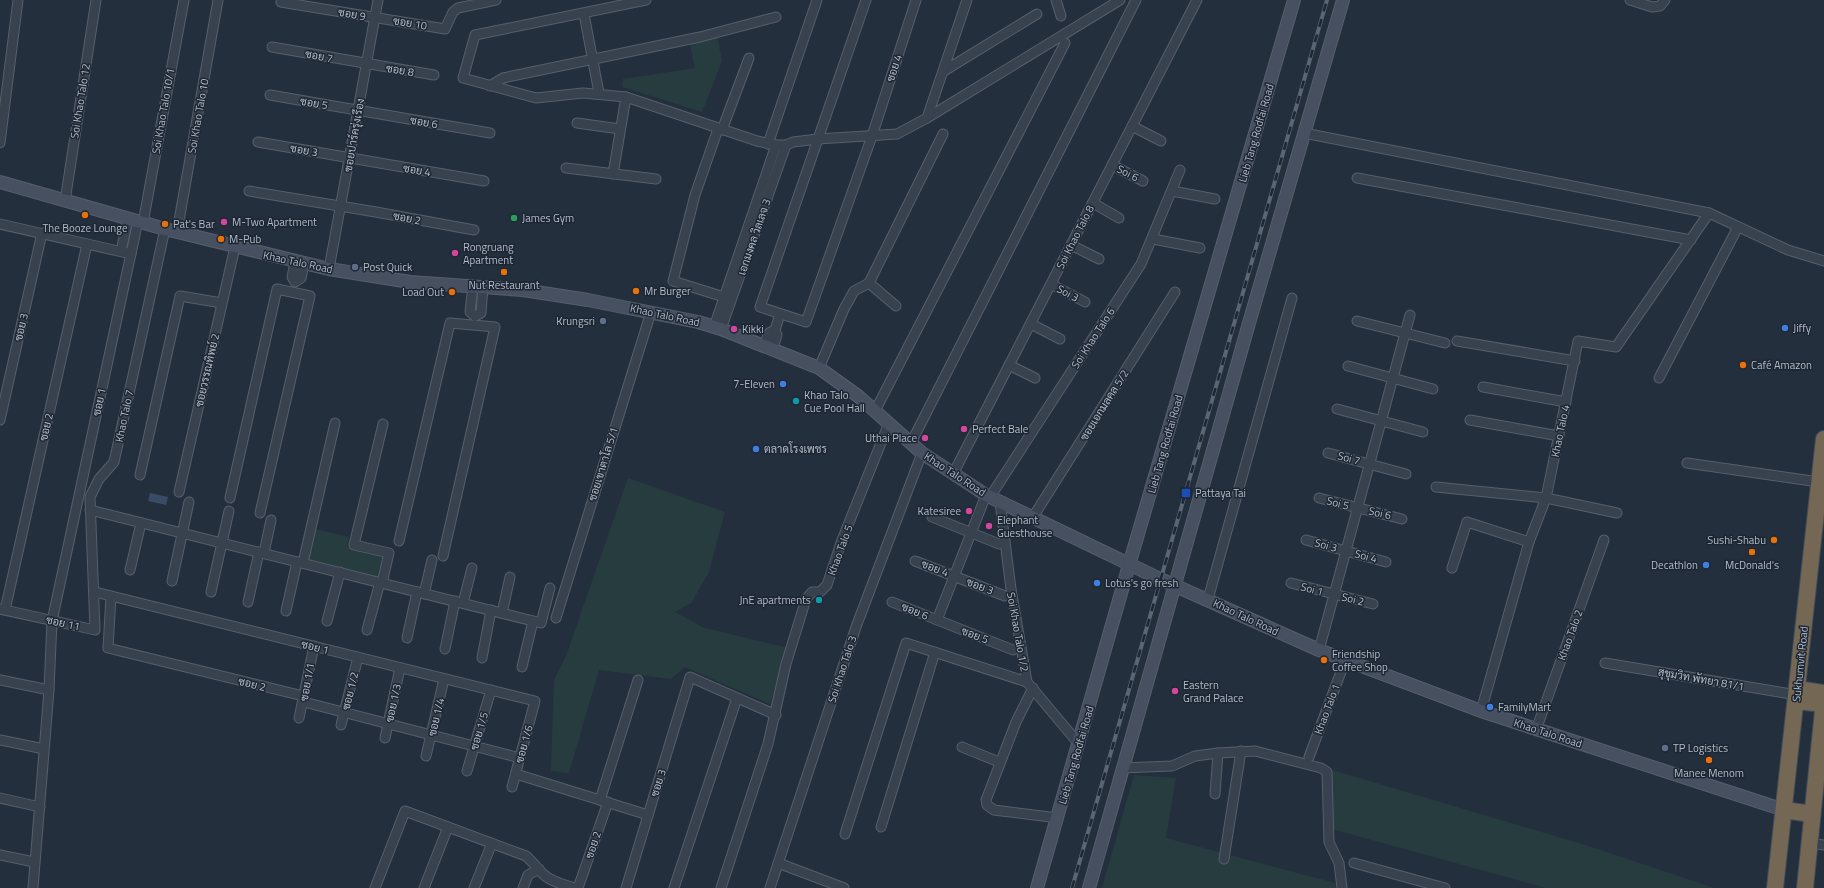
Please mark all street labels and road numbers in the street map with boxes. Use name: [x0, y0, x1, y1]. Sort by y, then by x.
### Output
street label: ซอย 9: [337, 4, 367, 24]
street label: ซอย 10: [392, 12, 428, 34]
street label: ซอย 7: [304, 45, 334, 67]
street label: ซอย 4: [882, 52, 906, 84]
street label: ซอย 8: [385, 60, 415, 80]
street label: Soi Khao Talo 12: [66, 62, 94, 140]
street label: Soi Khao Talo 10/1: [148, 67, 178, 155]
street label: Soi Khao Talo 10: [184, 77, 212, 155]
street label: Lieb Tang Rodfai Road: [1234, 82, 1278, 184]
street label: ซอย 5: [299, 93, 329, 113]
street label: ซอยปาร์ครุ่งเรือง: [340, 97, 369, 173]
street label: ซอย 6: [409, 112, 439, 132]
street label: ซอย 3: [289, 140, 319, 160]
street label: ซอย 4: [402, 160, 432, 180]
street label: Soi 6: [1114, 161, 1142, 185]
street label: เอกมงคล วิลเลจ 3: [733, 197, 775, 277]
street label: Soi Khao Talo 8: [1052, 202, 1098, 272]
street label: ซอย 2: [392, 207, 422, 229]
street label: Khao Talo Road: [262, 247, 334, 277]
street label: Soi 3: [1054, 281, 1082, 305]
street label: Khao Talo Road: [629, 300, 701, 330]
street label: Soi Khao Talo 6: [1067, 304, 1119, 372]
street label: ซอย 3: [10, 312, 32, 342]
street label: ซอยวรรณทิพย์ 2: [191, 332, 223, 408]
street label: ซอยเอกมลคล 5/2: [1076, 366, 1132, 444]
street label: ซอย 1: [88, 387, 110, 417]
street label: Khao Talo 7: [111, 388, 137, 444]
street label: Lieb Tang Rodfai Road: [1143, 393, 1187, 495]
street label: Khao Talo 4: [1547, 403, 1573, 459]
street label: ซอย 2: [35, 412, 57, 442]
street label: ซอยเขาตาโล 5/1: [584, 425, 622, 503]
street label: Soi 7: [1336, 447, 1362, 469]
street label: Khao Talo Road: [921, 448, 989, 500]
street label: Soi 5: [1325, 492, 1351, 514]
street label: Soi 6: [1367, 503, 1393, 523]
street label: Khao Talo 5: [823, 522, 857, 578]
street label: Soi 3: [1313, 534, 1339, 556]
street label: Soi 4: [1353, 545, 1379, 567]
street label: ซอย 4: [919, 555, 951, 581]
street label: ซอย 3: [964, 573, 996, 599]
street label: Soi 1: [1299, 578, 1325, 600]
street label: Soi 2: [1340, 588, 1366, 610]
street label: Soi Khao Talo 1/2: [1003, 591, 1033, 673]
street label: Khao Talo Road: [1211, 595, 1282, 639]
street label: ซอย 6: [899, 598, 931, 624]
street label: Khao Talo 2: [1553, 607, 1587, 663]
street label: ซอย 11: [45, 612, 81, 634]
street label: ซอย 5: [959, 622, 991, 648]
street label: Sukhumvit Road: [1788, 625, 1812, 703]
street label: Soi Khao Talo 3: [824, 633, 860, 705]
street label: ซอย 1: [299, 636, 331, 658]
street label: ซอย 1/1: [296, 662, 318, 702]
street label: สุขุมวิท พัทยา 81/1: [1657, 664, 1745, 695]
street label: ซอย 1/2: [338, 670, 362, 712]
street label: ซอย 2: [236, 673, 268, 695]
street label: Khao Talo 1: [1310, 681, 1344, 737]
street label: ซอย 1/3: [381, 682, 405, 724]
street label: ซอย 1/4: [424, 696, 448, 738]
street label: Lieb Tang Rodfai Road: [1054, 704, 1098, 806]
street label: ซอย 1/5: [466, 710, 492, 752]
street label: Khao Talo Road: [1512, 714, 1584, 752]
street label: ซอย 1/6: [511, 723, 537, 765]
street label: ซอย 3: [646, 767, 670, 799]
street label: ซอย 2: [581, 829, 605, 861]

